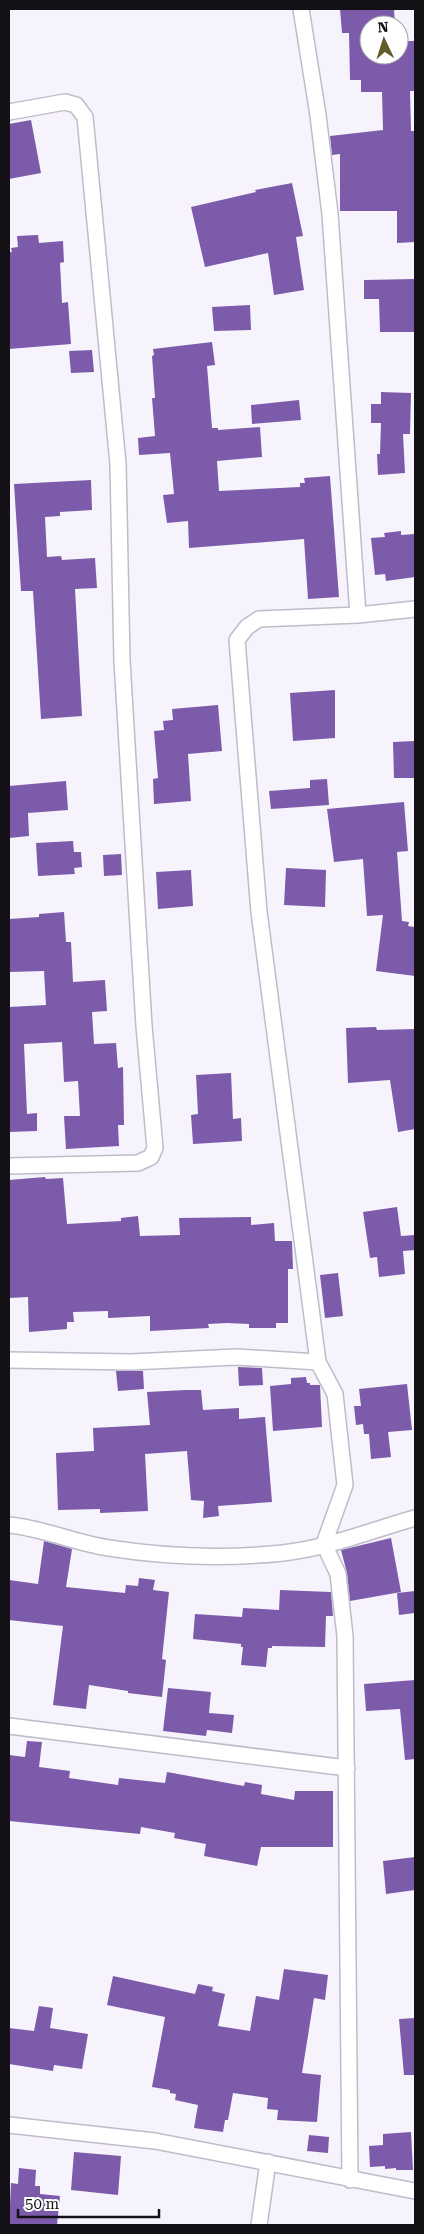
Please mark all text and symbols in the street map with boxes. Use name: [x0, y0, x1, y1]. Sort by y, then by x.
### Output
north arrow: [359, 15, 409, 65]
text: N: [377, 19, 389, 35]
scale bar: [18, 2186, 159, 2218]
text: 50 m: [25, 2195, 60, 2213]

